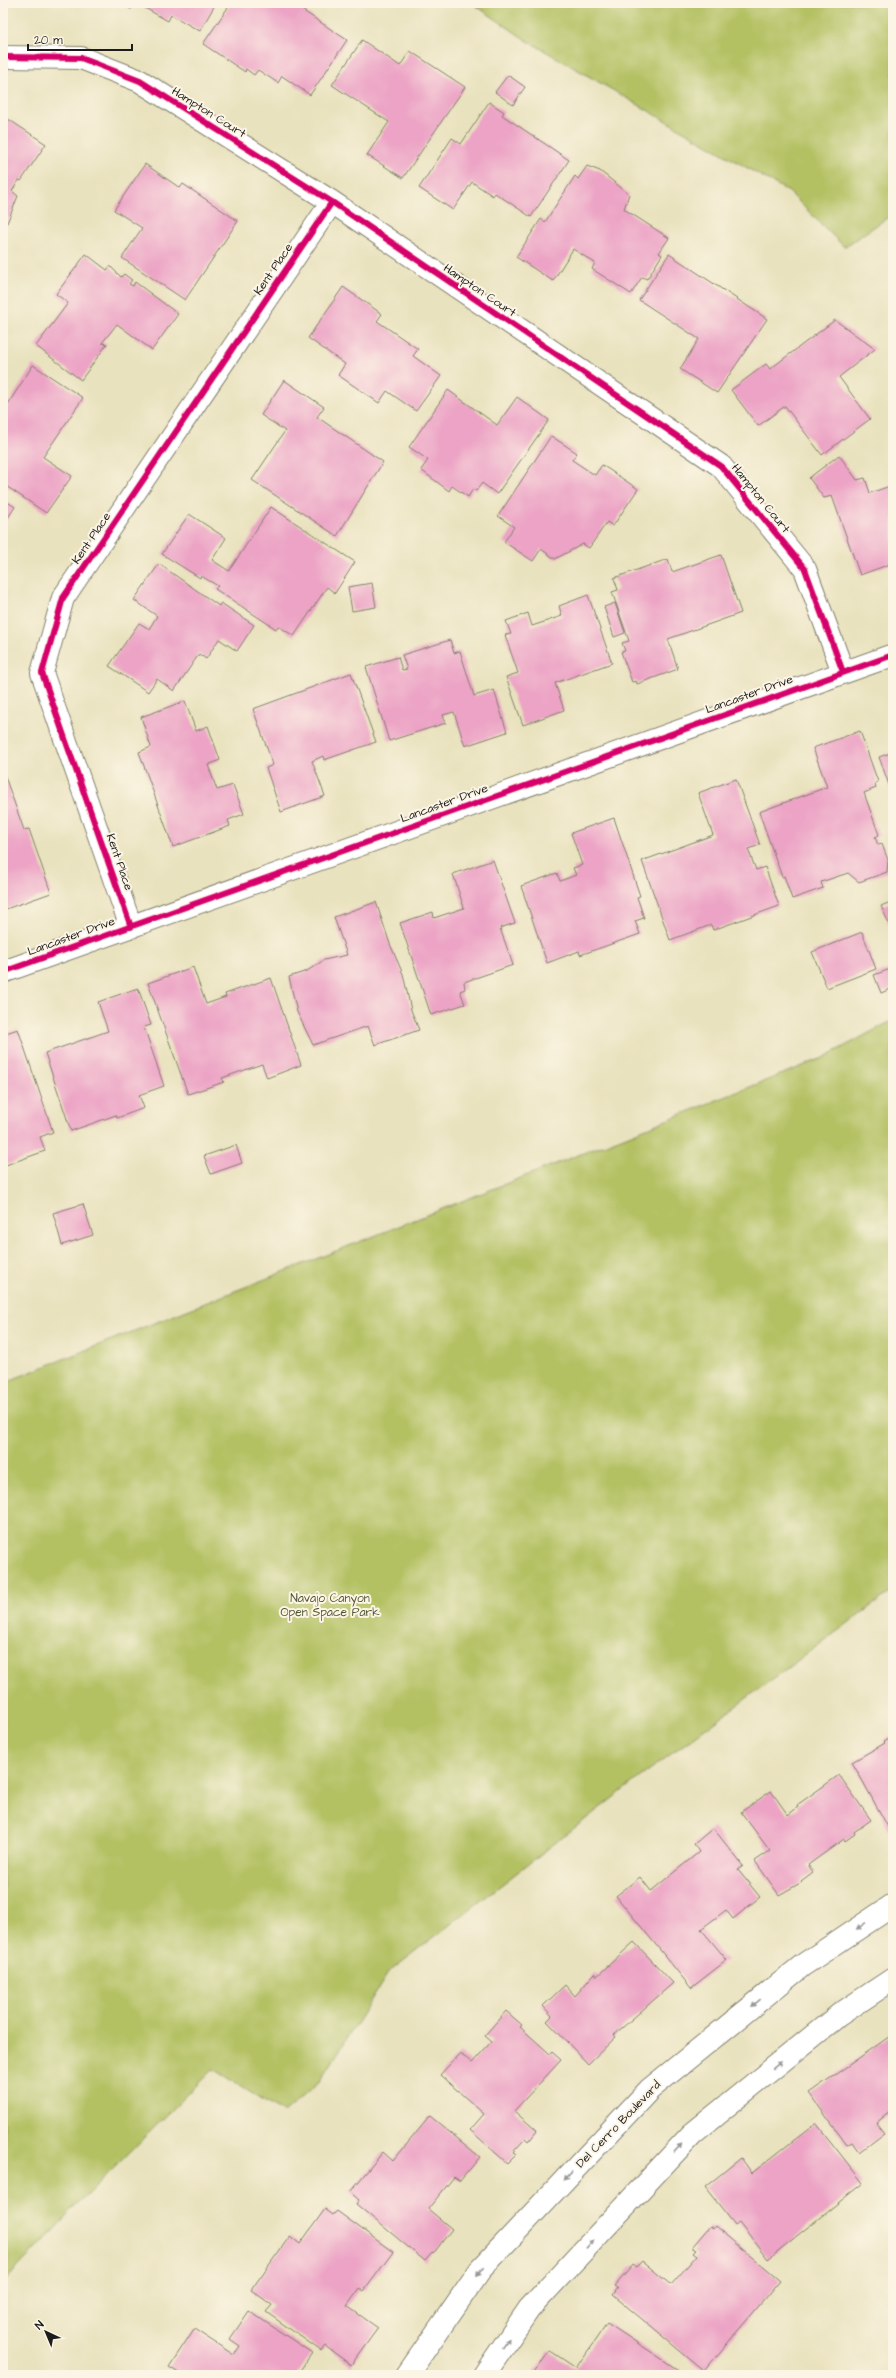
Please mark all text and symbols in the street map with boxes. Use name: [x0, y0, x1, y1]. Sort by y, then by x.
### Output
scale bar: [28, 26, 132, 52]
text: 20 m: [34, 32, 63, 49]
street label: Hampton Court: [168, 83, 249, 142]
street label: Kent Place: [250, 240, 297, 299]
street label: Hampton Court: [440, 260, 520, 321]
street label: Hampton Court: [727, 460, 794, 537]
street label: Kent Place: [68, 509, 115, 568]
street label: Lancaster Drive: [703, 671, 796, 718]
street label: Lancaster Drive: [398, 780, 491, 827]
street label: Kent Place: [102, 831, 137, 893]
street label: Lancaster Drive: [25, 913, 118, 960]
park label: Navajo Canyon Open Space Park: [280, 1590, 380, 1621]
one-way arrow: [855, 1923, 866, 1930]
one-way arrow: [750, 1999, 761, 2008]
one-way arrow: [772, 2060, 783, 2069]
street label: Del Cerro Boulevard: [572, 2077, 665, 2172]
one-way arrow: [673, 2144, 682, 2153]
one-way arrow: [563, 2171, 573, 2181]
one-way arrow: [585, 2238, 594, 2249]
one-way arrow: [475, 2266, 484, 2277]
north arrow: [26, 2312, 66, 2352]
text: N: [32, 2317, 47, 2333]
one-way arrow: [502, 2337, 510, 2348]

